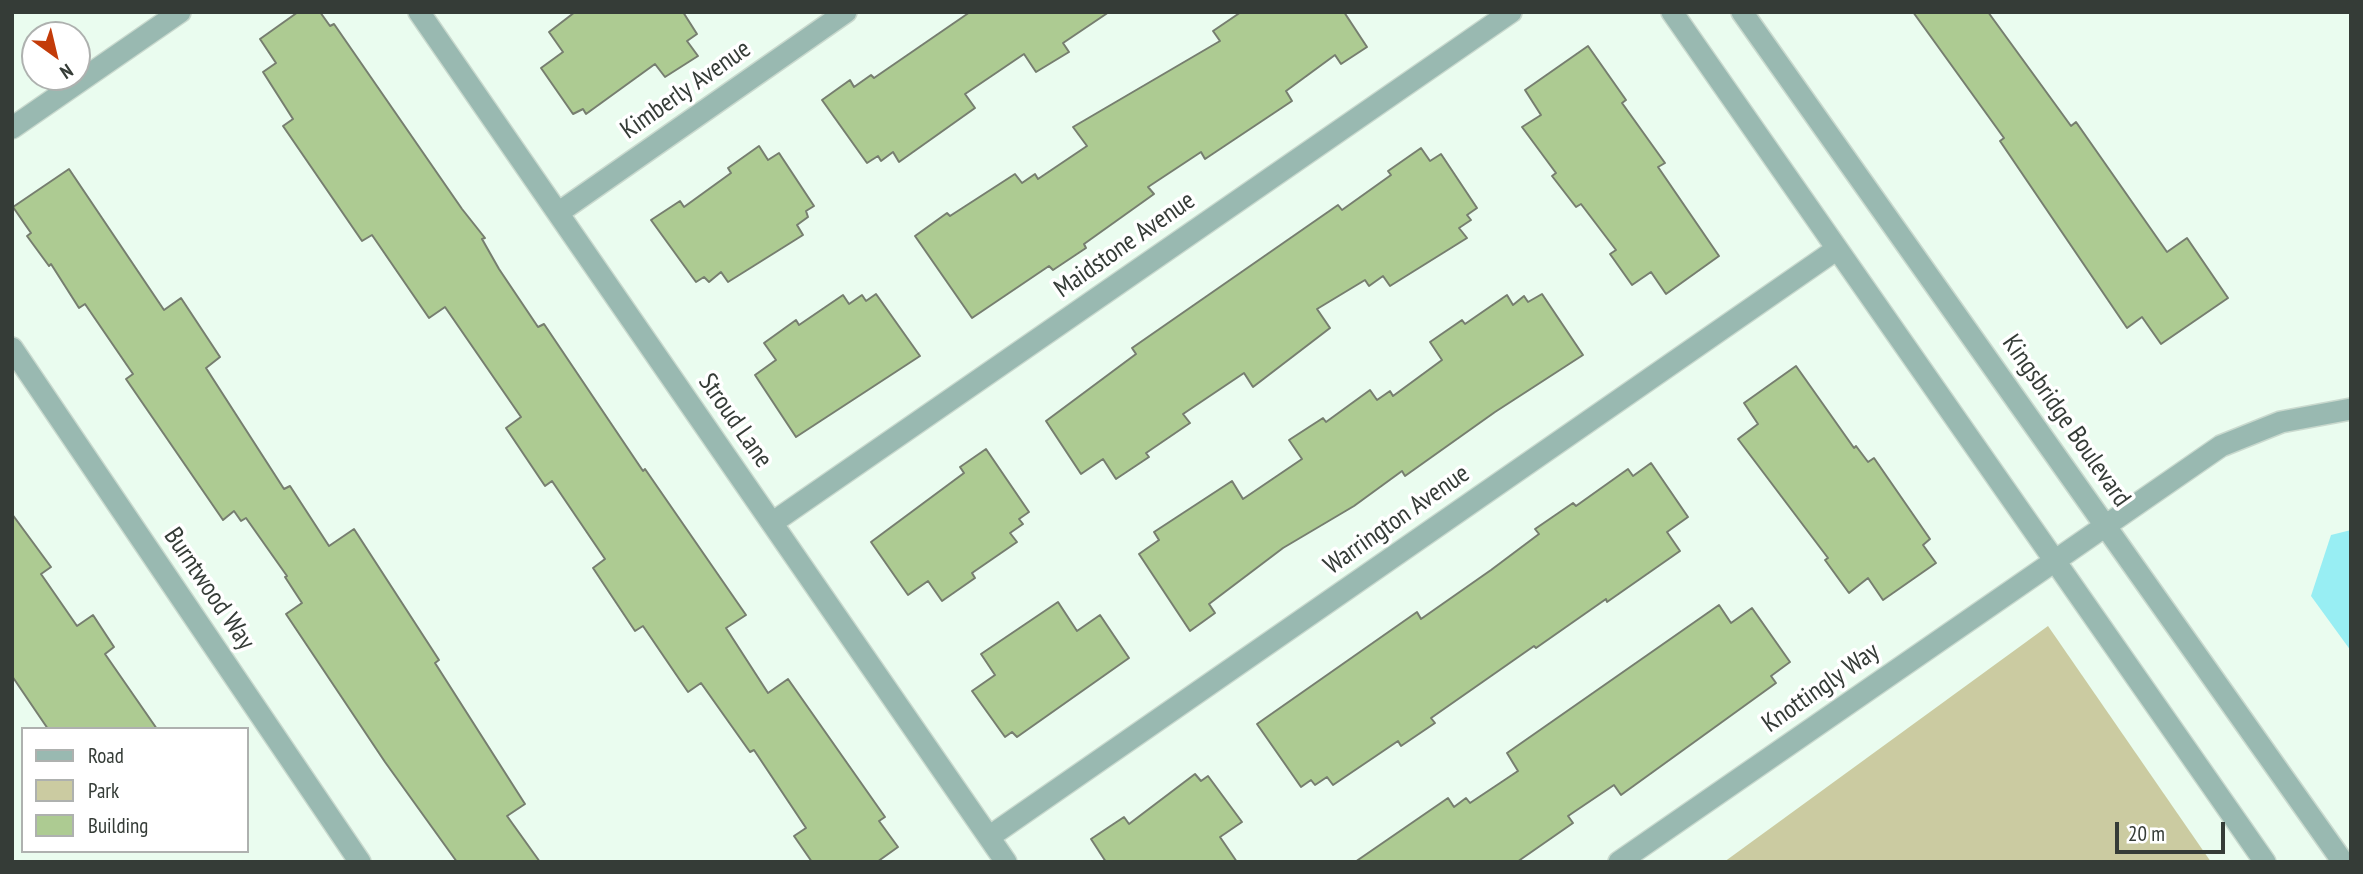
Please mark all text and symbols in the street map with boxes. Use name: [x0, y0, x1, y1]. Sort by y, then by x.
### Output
north arrow: [21, 21, 91, 91]
street label: Kimberly Avenue: [615, 34, 757, 146]
text: N: [56, 59, 78, 85]
street label: Maidstone Avenue: [1049, 185, 1201, 305]
street label: Kingsbridge Boulevard: [1995, 329, 2137, 513]
street label: Stroud Lane: [691, 368, 779, 474]
street label: Warrington Avenue: [1318, 458, 1476, 582]
street label: Burntwood Way: [157, 522, 261, 656]
street label: Knottingly Way: [1757, 636, 1885, 740]
legend: [21, 727, 248, 853]
text: Road: [88, 742, 124, 769]
text: Park: [88, 777, 119, 804]
scale bar: [2118, 808, 2228, 852]
text: Building: [88, 812, 148, 839]
text: 20 m: [2128, 820, 2165, 847]

